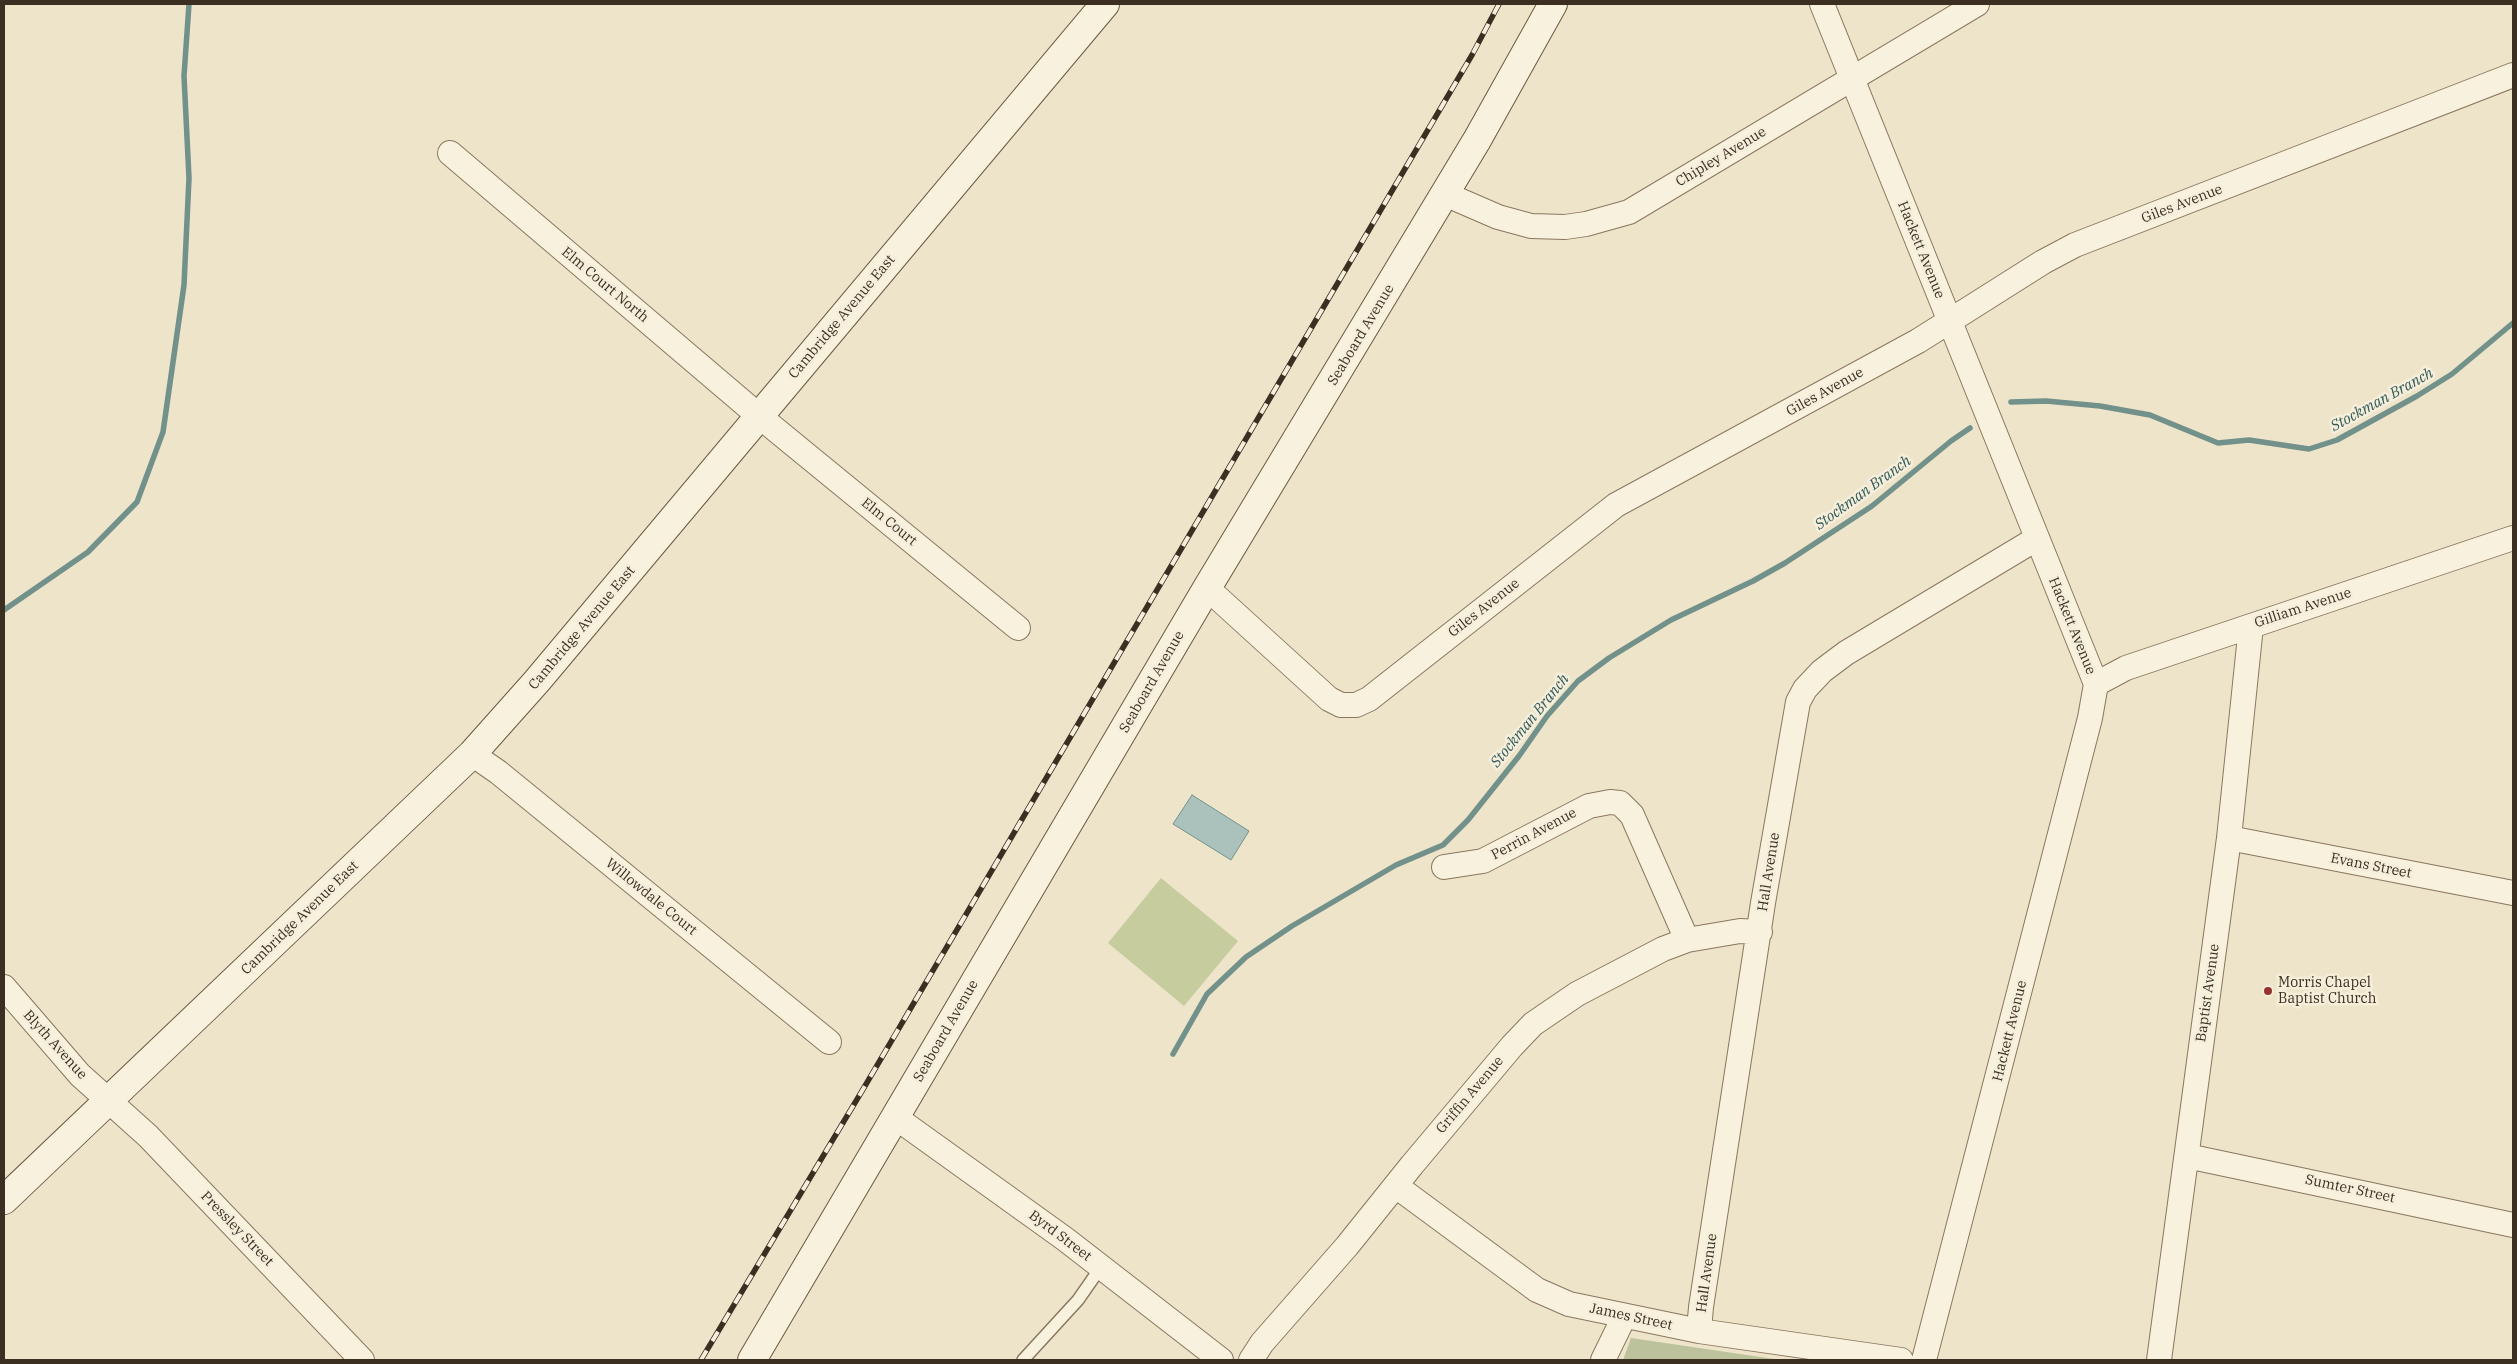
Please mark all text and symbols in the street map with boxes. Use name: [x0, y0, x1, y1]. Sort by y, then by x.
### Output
street label: Chipley Avenue: [1673, 123, 1769, 191]
street label: Giles Avenue: [2139, 181, 2225, 227]
street label: Hackett Avenue: [1894, 199, 1948, 301]
street label: Elm Court North: [558, 244, 652, 326]
street label: Cambridge Avenue East: [785, 252, 899, 382]
street label: Seaboard Avenue: [1324, 281, 1398, 389]
street label: Giles Avenue: [1784, 364, 1866, 420]
water label: Stockman Branch: [2327, 364, 2437, 436]
water label: Stockman Branch: [1811, 452, 1915, 534]
street label: Elm Court: [858, 495, 920, 549]
street label: Cambridge Avenue East: [525, 563, 639, 693]
street label: Giles Avenue: [1445, 575, 1523, 641]
street label: Hackett Avenue: [2045, 575, 2099, 677]
street label: Gilliam Avenue: [2252, 584, 2354, 632]
street label: Seaboard Avenue: [1116, 628, 1188, 736]
water label: Stockman Branch: [1487, 671, 1573, 771]
street label: Perrin Avenue: [1488, 804, 1580, 864]
street label: Hall Avenue: [1754, 831, 1784, 913]
street label: Evans Street: [2329, 850, 2413, 882]
street label: Willowdale Court: [602, 855, 700, 939]
street label: Cambridge Avenue East: [238, 858, 362, 978]
street label: Baptist Avenue: [2193, 943, 2223, 1043]
place label: Morris Chapel Baptist Church: [2278, 975, 2377, 1008]
street label: Seaboard Avenue: [910, 977, 982, 1085]
street label: Hackett Avenue: [1989, 979, 2031, 1083]
marker: Morris Chapel Baptist Church: [2262, 985, 2274, 997]
street label: Blyth Avenue: [20, 1007, 90, 1083]
street label: Griffin Avenue: [1433, 1053, 1507, 1137]
street label: Sumter Street: [2304, 1171, 2396, 1207]
street label: Pressley Street: [197, 1188, 277, 1270]
street label: Byrd Street: [1025, 1207, 1095, 1265]
street label: Hall Avenue: [1693, 1232, 1721, 1314]
street label: James Street: [1588, 1300, 1674, 1334]

